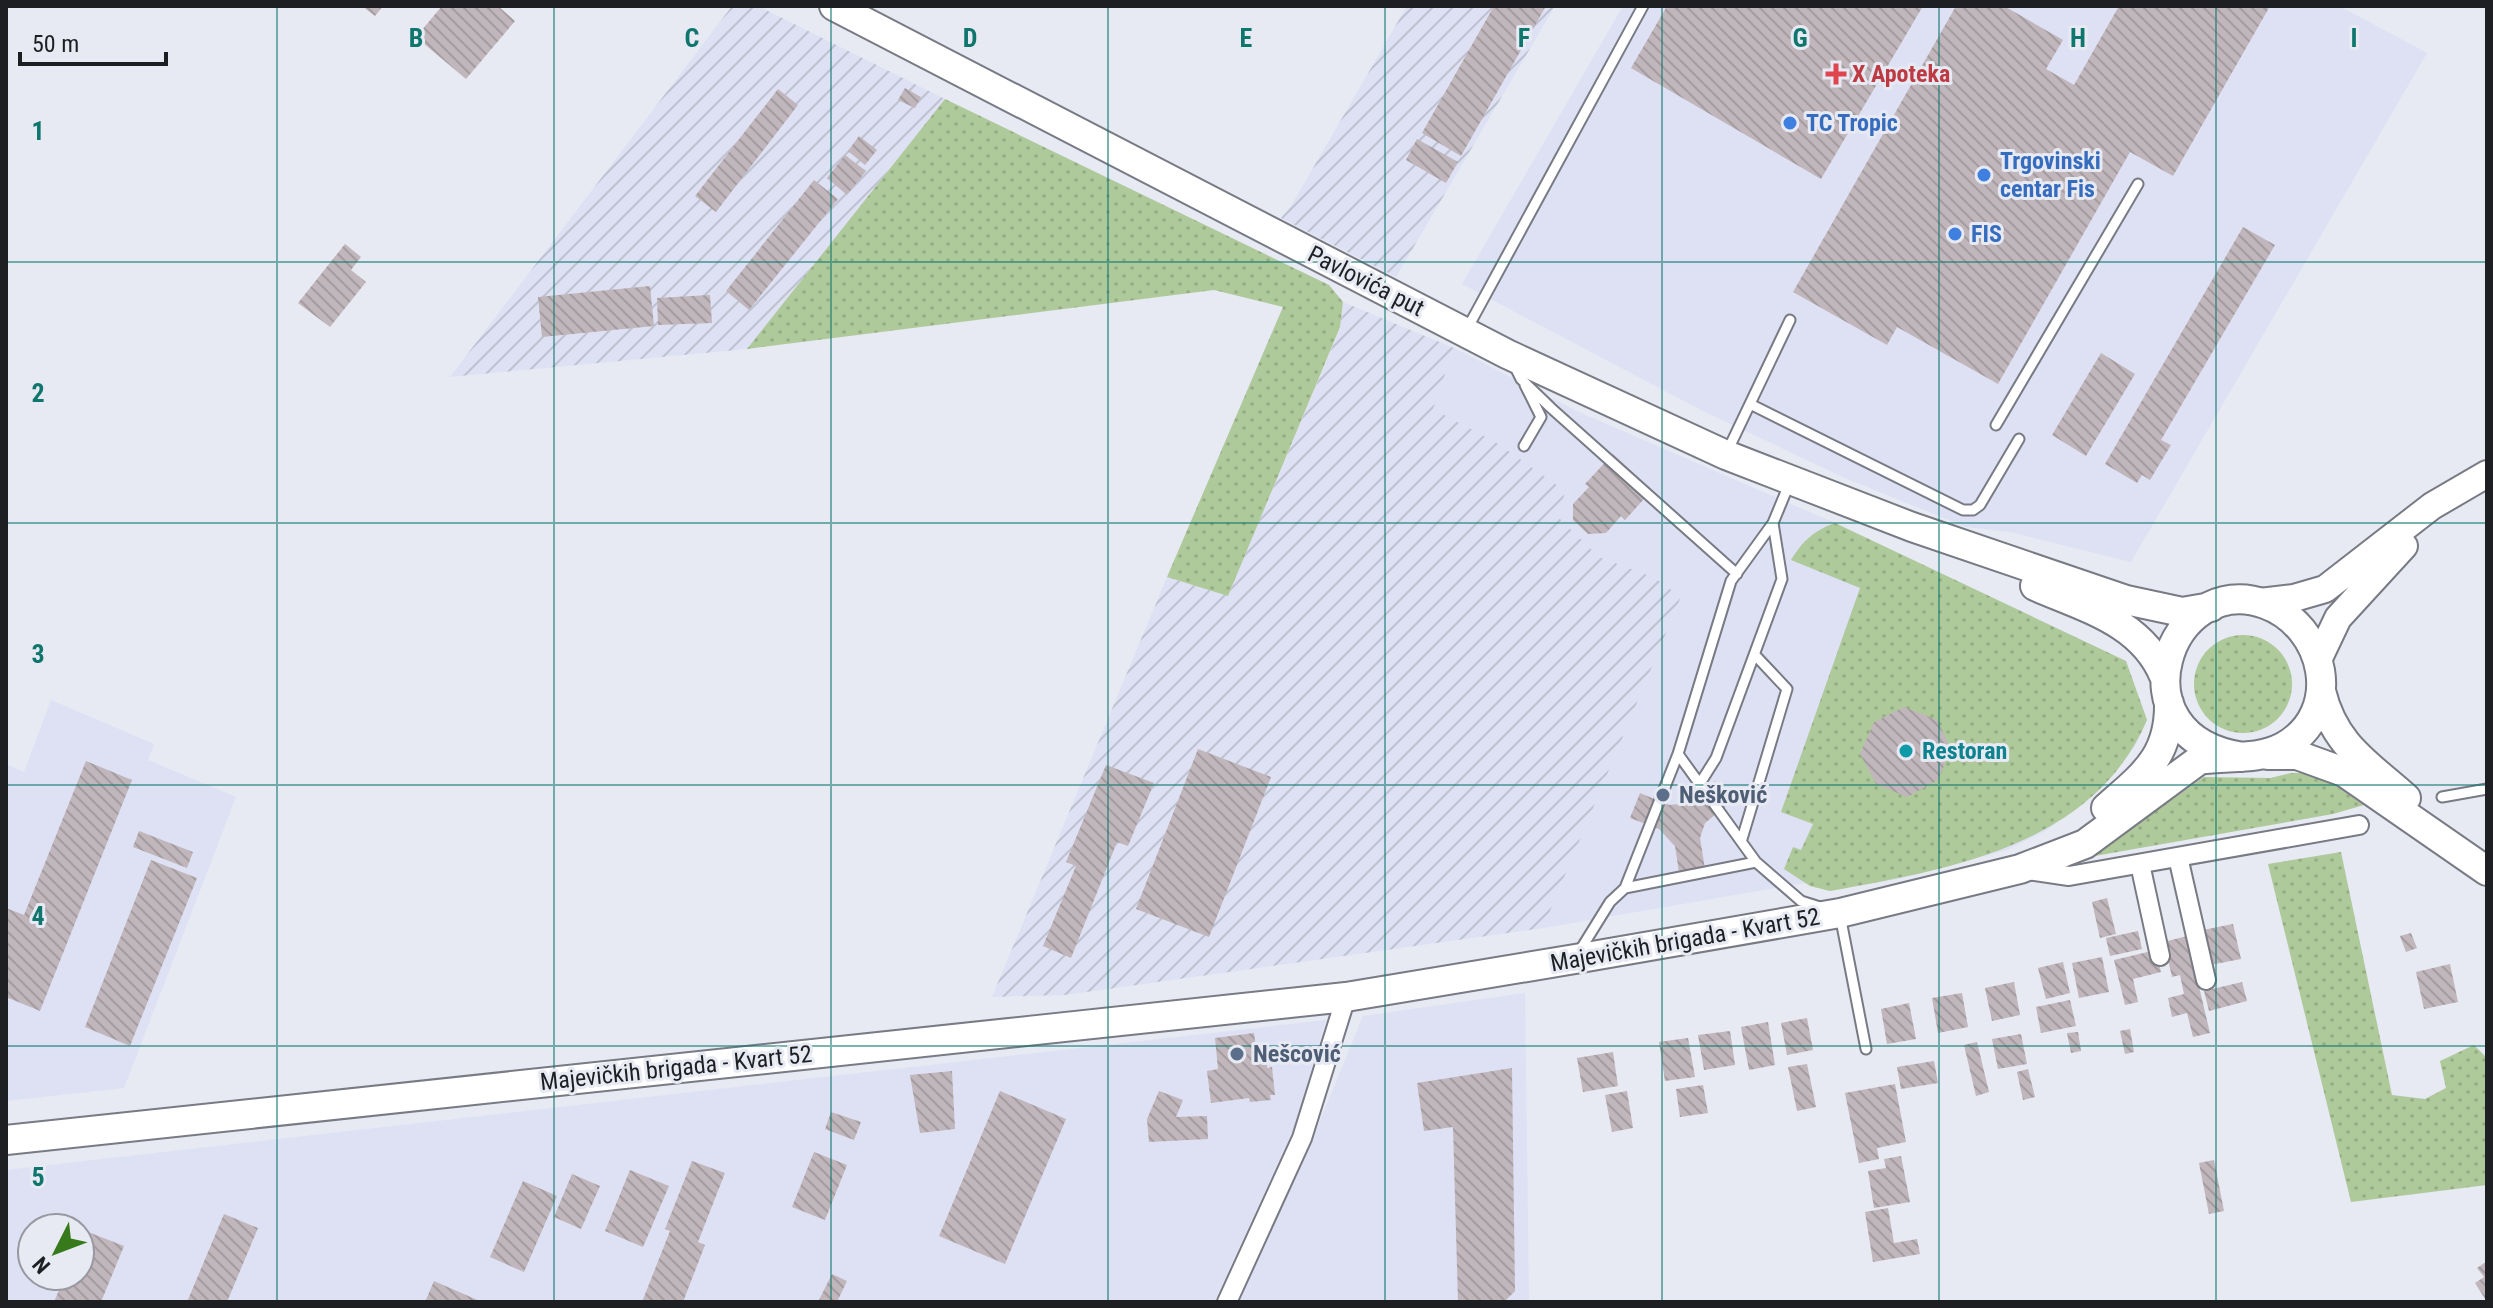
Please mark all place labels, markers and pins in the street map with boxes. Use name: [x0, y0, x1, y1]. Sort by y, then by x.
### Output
place label: X Apoteka: [1852, 60, 1950, 88]
marker: X Apoteka: [1827, 65, 1845, 83]
place label: TC Tropic: [1806, 109, 1898, 137]
marker: TC Tropic: [1781, 114, 1799, 132]
place label: Trgovinski centar Fis: [2000, 147, 2101, 203]
marker: Trgovinski centar Fis: [1975, 166, 1993, 184]
place label: FIS: [1971, 220, 2002, 248]
marker: FIS: [1946, 225, 1964, 243]
place label: Restoran: [1922, 737, 2007, 765]
marker: Restoran: [1897, 742, 1915, 760]
place label: Nešković: [1679, 781, 1767, 809]
marker: Nešković: [1654, 786, 1672, 804]
place label: Nešcović: [1253, 1040, 1341, 1068]
marker: Nešcović: [1228, 1045, 1246, 1063]

